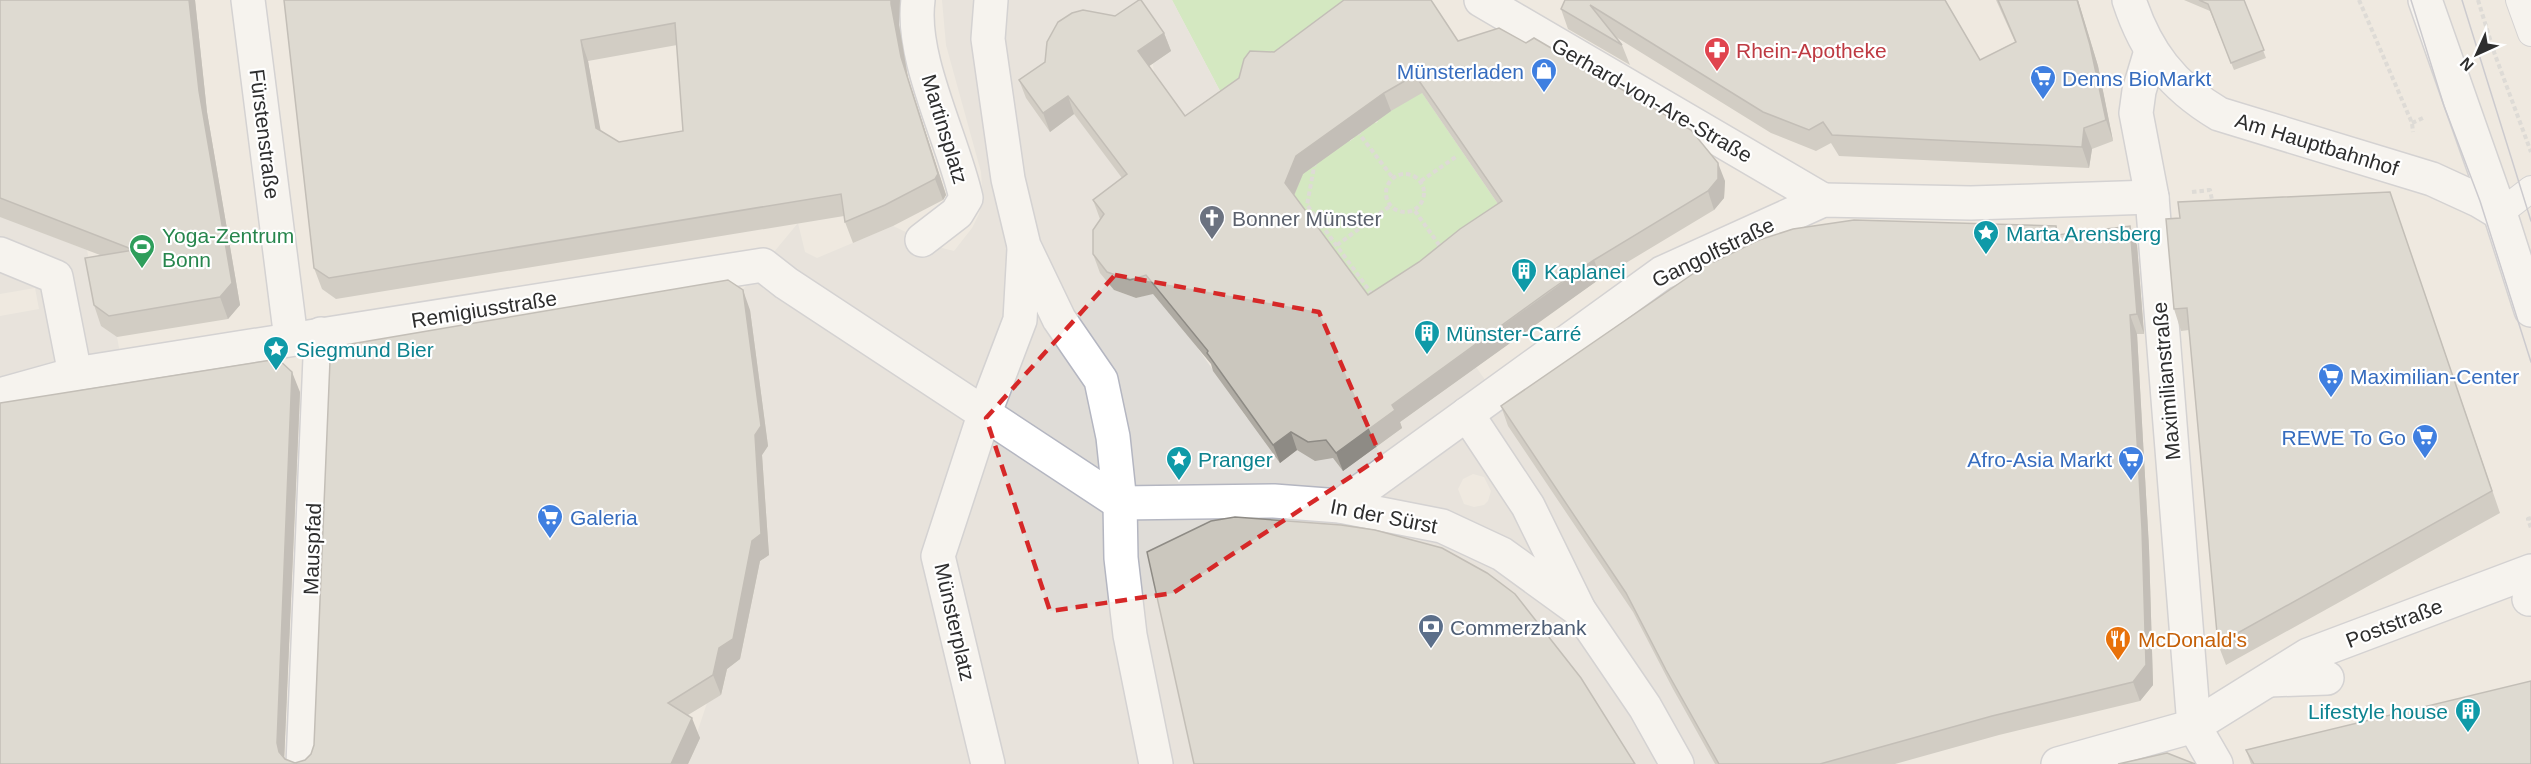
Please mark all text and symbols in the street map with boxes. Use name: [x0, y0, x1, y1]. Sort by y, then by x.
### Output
north arrow: [2447, 24, 2507, 84]
street label: Gerhard-von-Are-Straße: [1548, 33, 1756, 167]
pharmacy icon: Rhein-Apotheke: [1702, 35, 1732, 73]
place label: Rhein-Apotheke: [1736, 39, 1887, 62]
text: N: [2457, 54, 2477, 74]
shop icon: Münsterladen: [1529, 56, 1559, 94]
place label: Münsterladen: [1397, 60, 1524, 83]
supermarket icon: Denns BioMarkt: [2028, 63, 2058, 101]
place label: Denns BioMarkt: [2062, 67, 2212, 90]
street label: Fürstenstraße: [246, 68, 284, 200]
street label: Martinsplatz: [917, 72, 973, 186]
street label: Am Hauptbahnhof: [2233, 108, 2401, 180]
church icon: Bonner Münster: [1197, 203, 1227, 241]
place label: Bonner Münster: [1232, 207, 1381, 230]
street label: Gangolfstraße: [1648, 212, 1778, 292]
place icon: Marta Arensberg: [1971, 218, 2001, 256]
place label: Marta Arensberg: [2006, 222, 2161, 245]
place label: Yoga-Zentrum Bonn: [162, 224, 294, 271]
sports icon: Yoga-Zentrum Bonn: [127, 232, 157, 270]
building icon: Kaplanei: [1509, 256, 1539, 294]
place label: Kaplanei: [1544, 260, 1626, 283]
street label: Remigiusstraße: [410, 286, 558, 332]
street label: Maximilianstraße: [2148, 301, 2184, 461]
building icon: Münster-Carré: [1412, 318, 1442, 356]
place label: Münster-Carré: [1446, 322, 1581, 345]
place icon: Siegmund Bier: [261, 334, 291, 372]
place label: Siegmund Bier: [296, 338, 434, 361]
supermarket icon: Maximilian-Center: [2316, 361, 2346, 399]
place label: Maximilian-Center: [2350, 365, 2519, 388]
supermarket icon: REWE To Go: [2410, 422, 2440, 460]
place label: REWE To Go: [2282, 426, 2406, 449]
place icon: Pranger: [1164, 444, 1194, 482]
supermarket icon: Afro-Asia Markt: [2116, 444, 2146, 482]
place label: Pranger: [1198, 448, 1273, 471]
place label: Afro-Asia Markt: [1967, 448, 2112, 471]
street label: In der Sürst: [1329, 494, 1440, 538]
supermarket icon: Galeria: [535, 502, 565, 540]
street label: Mauspfad: [299, 503, 325, 595]
place label: Galeria: [570, 506, 638, 529]
street label: Münsterplatz: [930, 561, 980, 683]
street label: Poststraße: [2342, 594, 2446, 652]
bank icon: Commerzbank: [1416, 612, 1446, 650]
place label: Commerzbank: [1450, 616, 1587, 639]
restaurant icon: McDonald's: [2103, 624, 2133, 662]
place label: McDonald's: [2138, 628, 2247, 651]
building icon: Lifestyle house: [2453, 696, 2483, 734]
place label: Lifestyle house: [2308, 700, 2448, 723]

